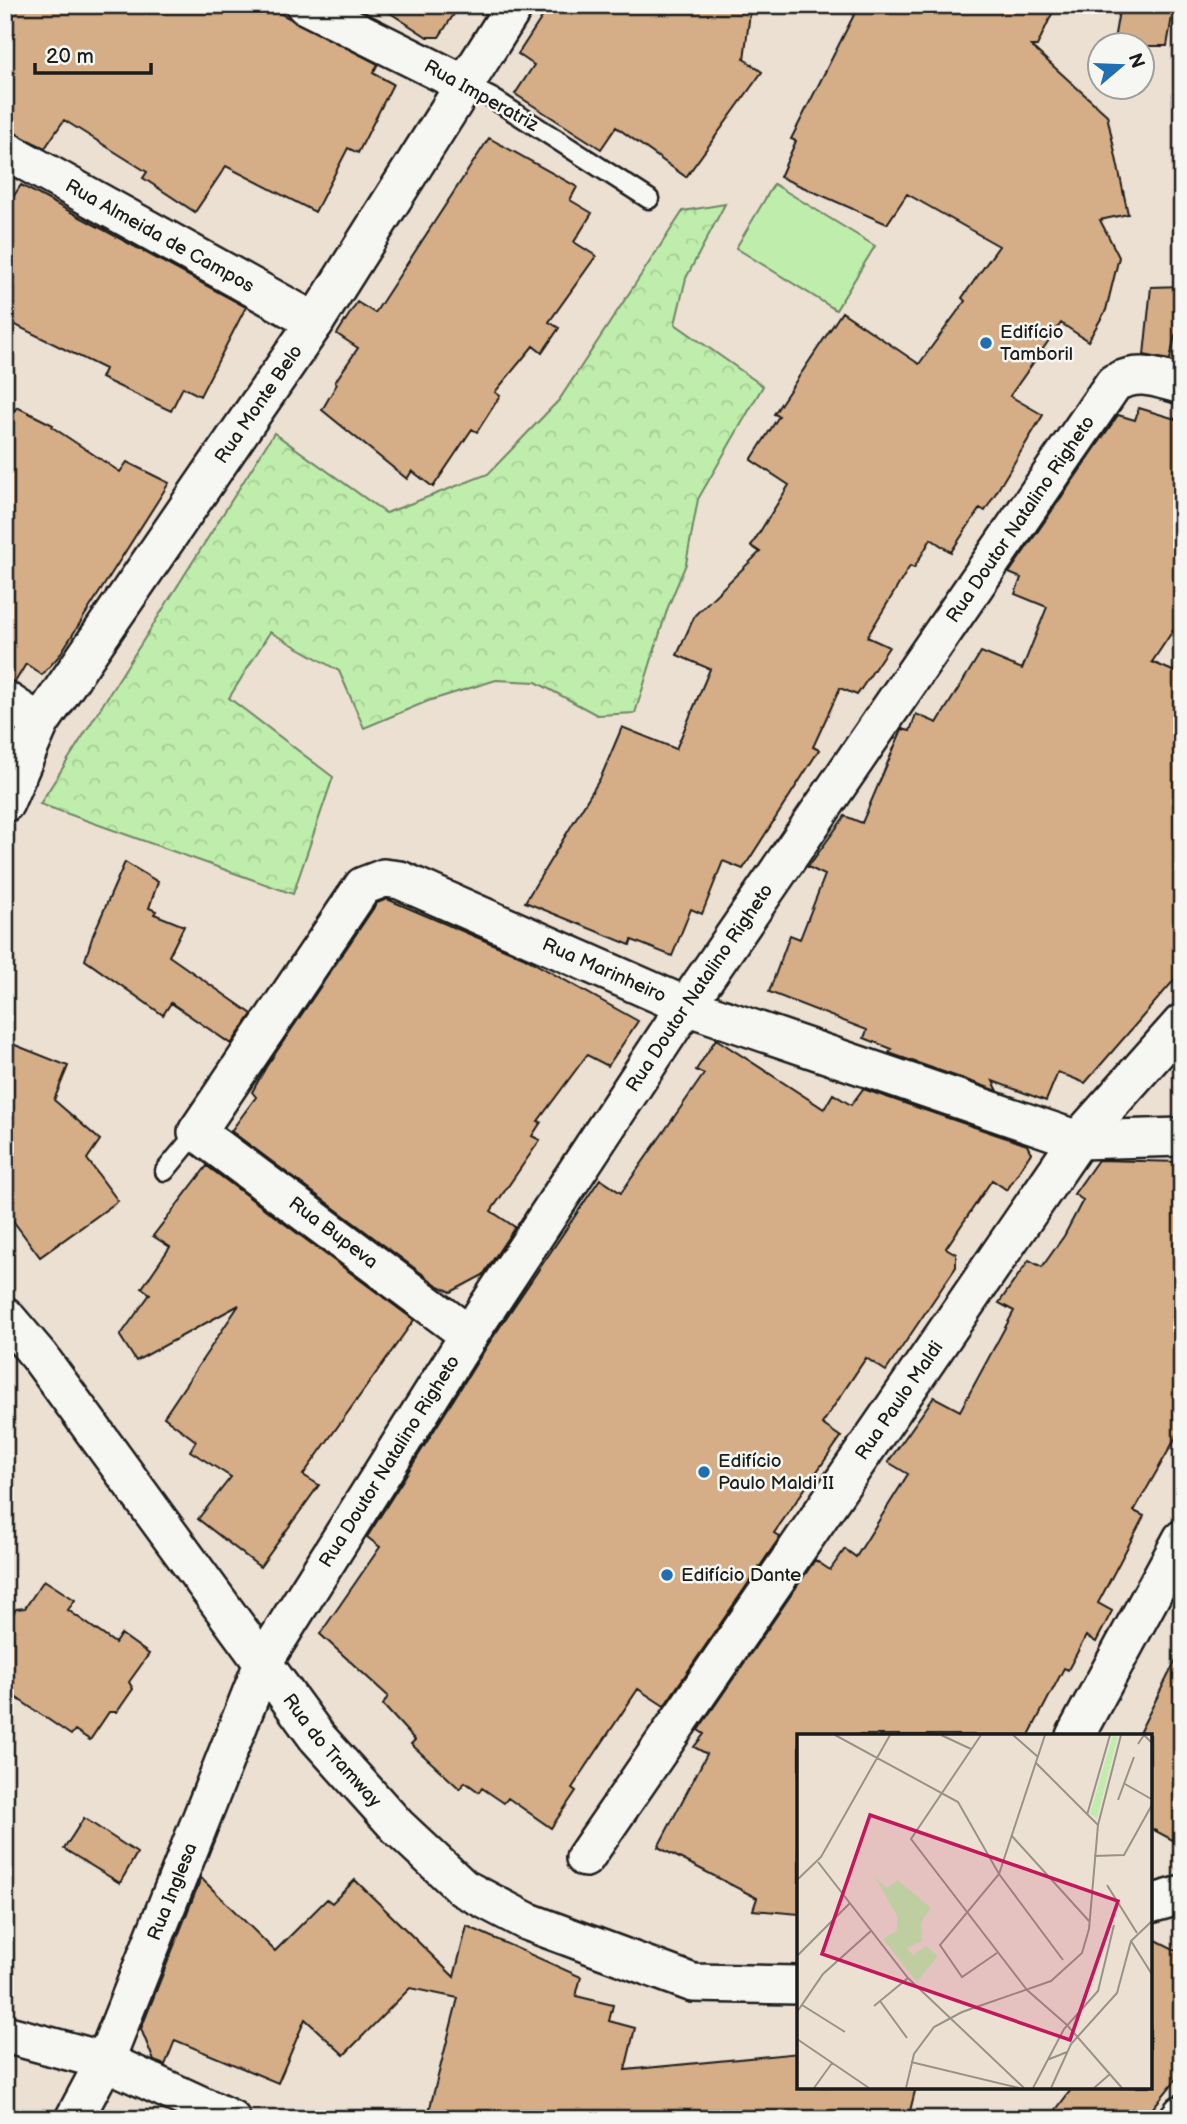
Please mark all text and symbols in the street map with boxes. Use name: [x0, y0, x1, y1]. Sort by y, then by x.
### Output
scale bar: [35, 32, 150, 76]
north arrow: [1086, 32, 1156, 102]
text: 20 m: [46, 44, 94, 69]
text: N: [1122, 50, 1149, 71]
street label: Rua Imperatriz: [420, 55, 543, 137]
street label: Rua Almeida de Campos: [61, 174, 258, 298]
place label: Edifício Tamboril: [1000, 321, 1073, 366]
marker: Edifício Tamboril: [978, 335, 994, 351]
street label: Rua Monte Belo: [210, 340, 307, 468]
street label: Rua Doutor Natalino Righeto: [941, 411, 1100, 627]
street label: Rua Doutor Natalino Righeto: [621, 879, 778, 1096]
street label: Rua Marinheiro: [539, 933, 670, 1007]
street label: Rua Bupeva: [284, 1192, 382, 1274]
street label: Rua Paulo Maldi: [850, 1337, 948, 1464]
street label: Rua Doutor Natalino Righeto: [314, 1351, 465, 1572]
place label: Edifício Paulo Maldi II: [718, 1450, 834, 1495]
marker: Edifício Paulo Maldi II: [696, 1464, 712, 1480]
place label: Edifício Dante: [681, 1564, 801, 1587]
marker: Edifício Dante: [659, 1567, 675, 1583]
street label: Rua do Tramway: [278, 1689, 386, 1812]
inset map: [797, 1734, 1152, 2089]
street label: Rua Inglesa: [143, 1839, 202, 1944]

